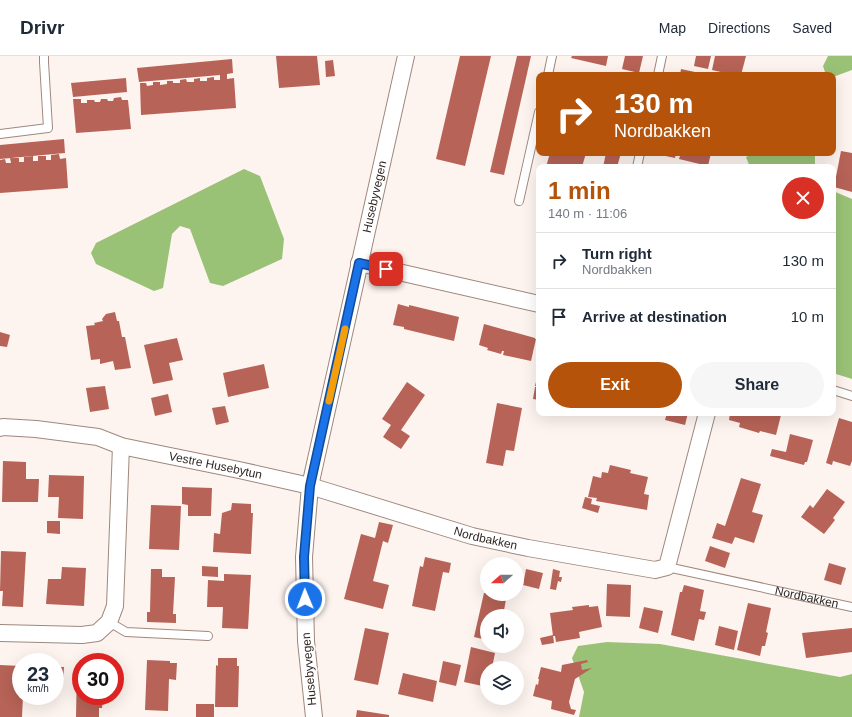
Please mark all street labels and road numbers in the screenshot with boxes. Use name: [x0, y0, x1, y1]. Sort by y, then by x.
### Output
street label: Husebyvegen: [360, 159, 389, 234]
street label: Vestre Husebytun: [168, 449, 264, 482]
street label: Nordbakken: [452, 524, 519, 553]
street label: Nordbakken: [774, 584, 840, 611]
street label: Husebyvegen: [299, 632, 319, 706]

